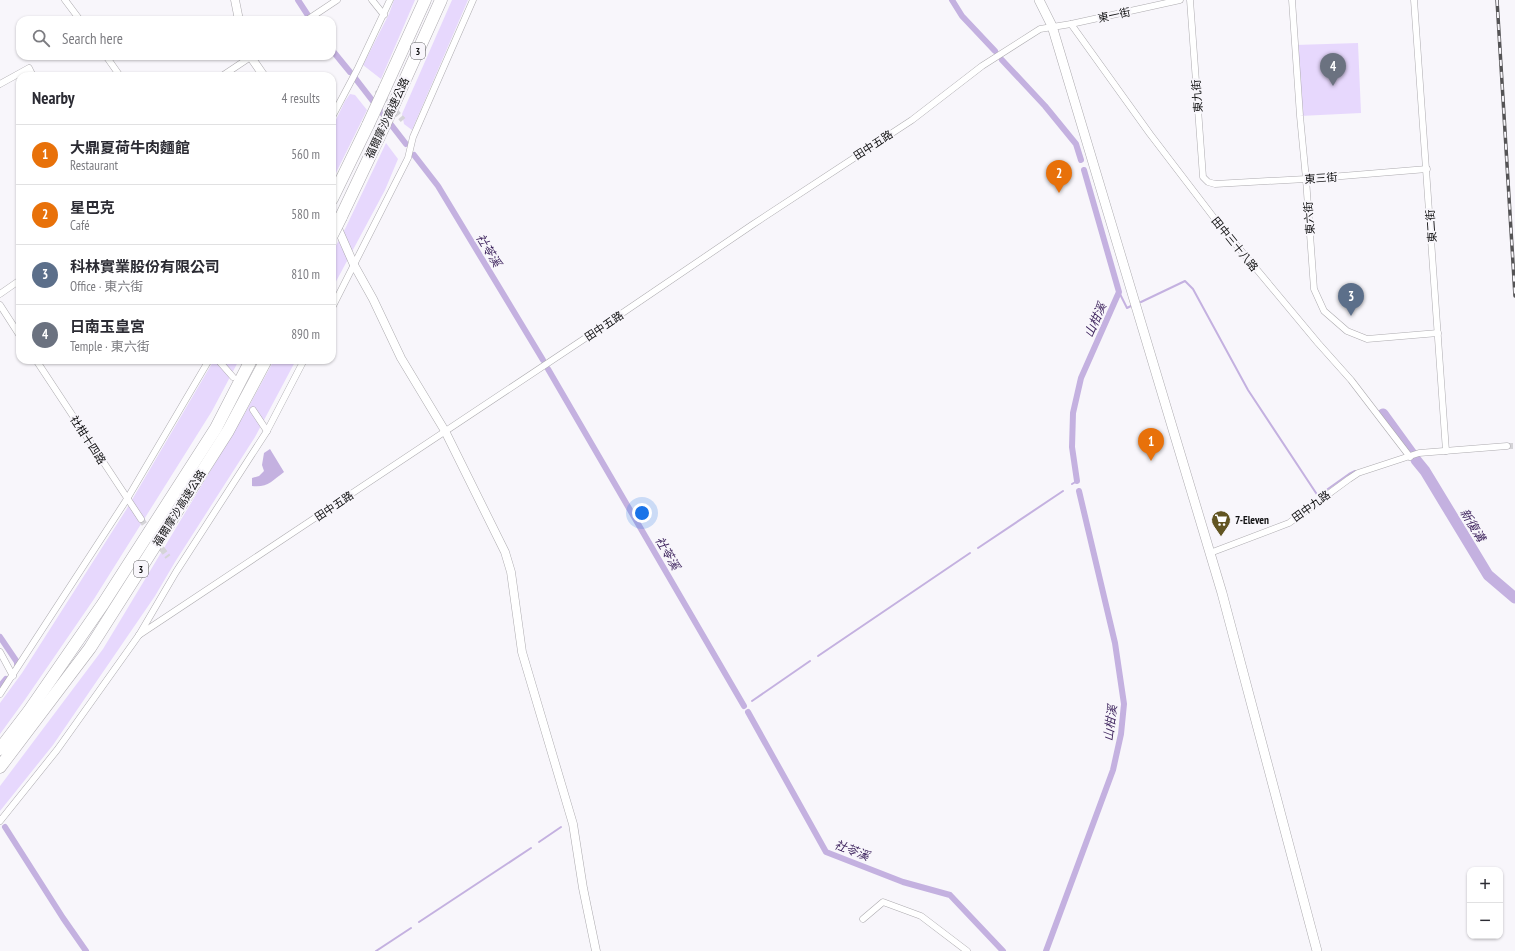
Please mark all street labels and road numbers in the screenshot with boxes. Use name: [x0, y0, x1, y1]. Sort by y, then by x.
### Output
street label: 東一街: [1096, 5, 1132, 25]
road number: 3: [411, 43, 425, 59]
street label: 福爾摩沙高速公路: [362, 75, 412, 161]
street label: 東九街: [1189, 79, 1205, 113]
street label: 田中五路: [851, 127, 895, 163]
street label: 東三街: [1304, 170, 1338, 186]
street label: 東六街: [1301, 201, 1317, 235]
street label: 東二街: [1423, 209, 1439, 243]
street label: 田中三十八路: [1209, 214, 1261, 274]
street label: 田中五路: [582, 308, 626, 344]
street label: 社柑十四路: [67, 413, 109, 467]
street label: 福爾摩沙高速公路: [150, 467, 208, 549]
street label: 田中九路: [1289, 487, 1333, 525]
street label: 田中五路: [312, 488, 356, 524]
road number: 3: [134, 561, 148, 577]

